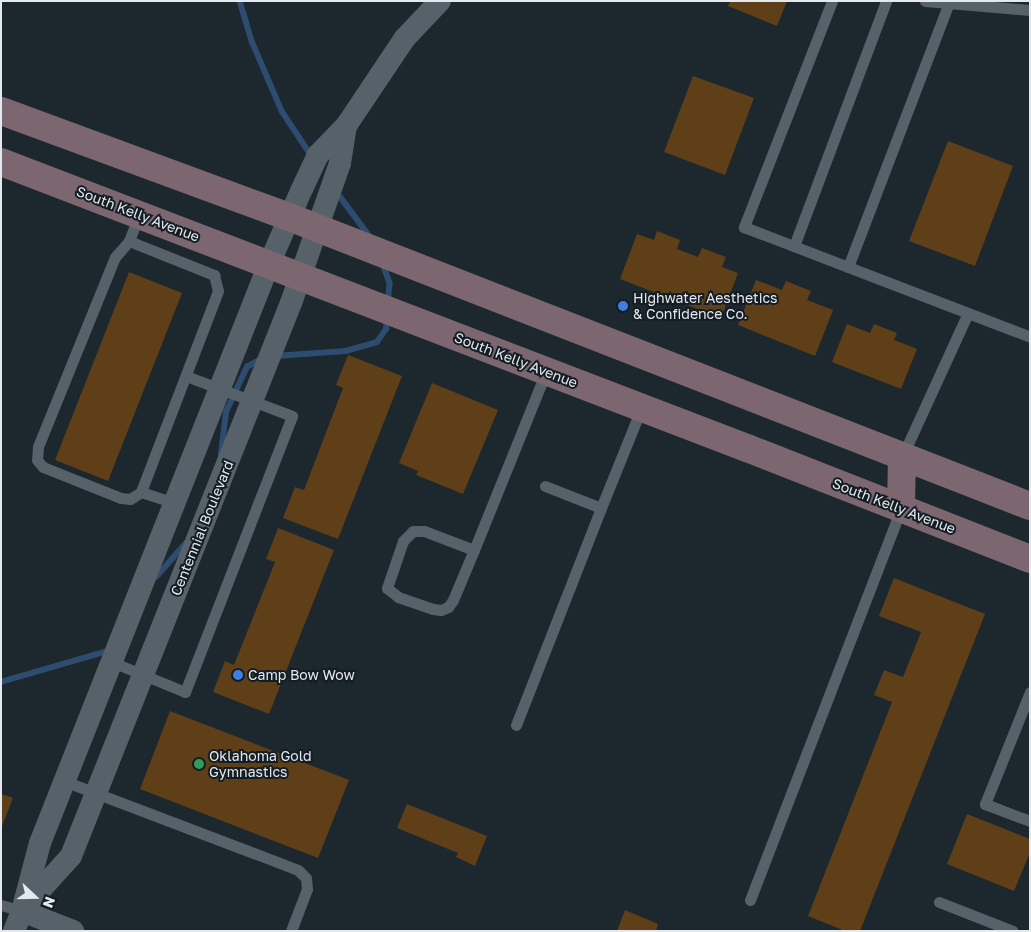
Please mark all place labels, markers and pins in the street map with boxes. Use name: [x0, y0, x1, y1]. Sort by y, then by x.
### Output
place label: Highwater Aesthetics & Confidence Co.: [633, 290, 777, 322]
marker: Highwater Aesthetics & Confidence Co.: [617, 300, 629, 312]
place label: Camp Bow Wow: [248, 667, 355, 683]
marker: Camp Bow Wow: [232, 669, 244, 681]
place label: Oklahoma Gold Gymnastics: [209, 748, 312, 780]
marker: Oklahoma Gold Gymnastics: [193, 758, 205, 770]

